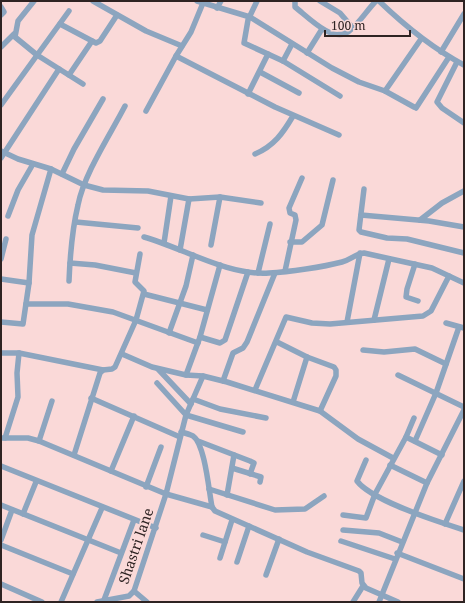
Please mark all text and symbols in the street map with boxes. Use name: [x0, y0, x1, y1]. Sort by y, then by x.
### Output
scale bar: [325, 12, 410, 38]
text: 100 m: [331, 17, 366, 34]
street label: Shastri lane: [114, 505, 157, 586]

